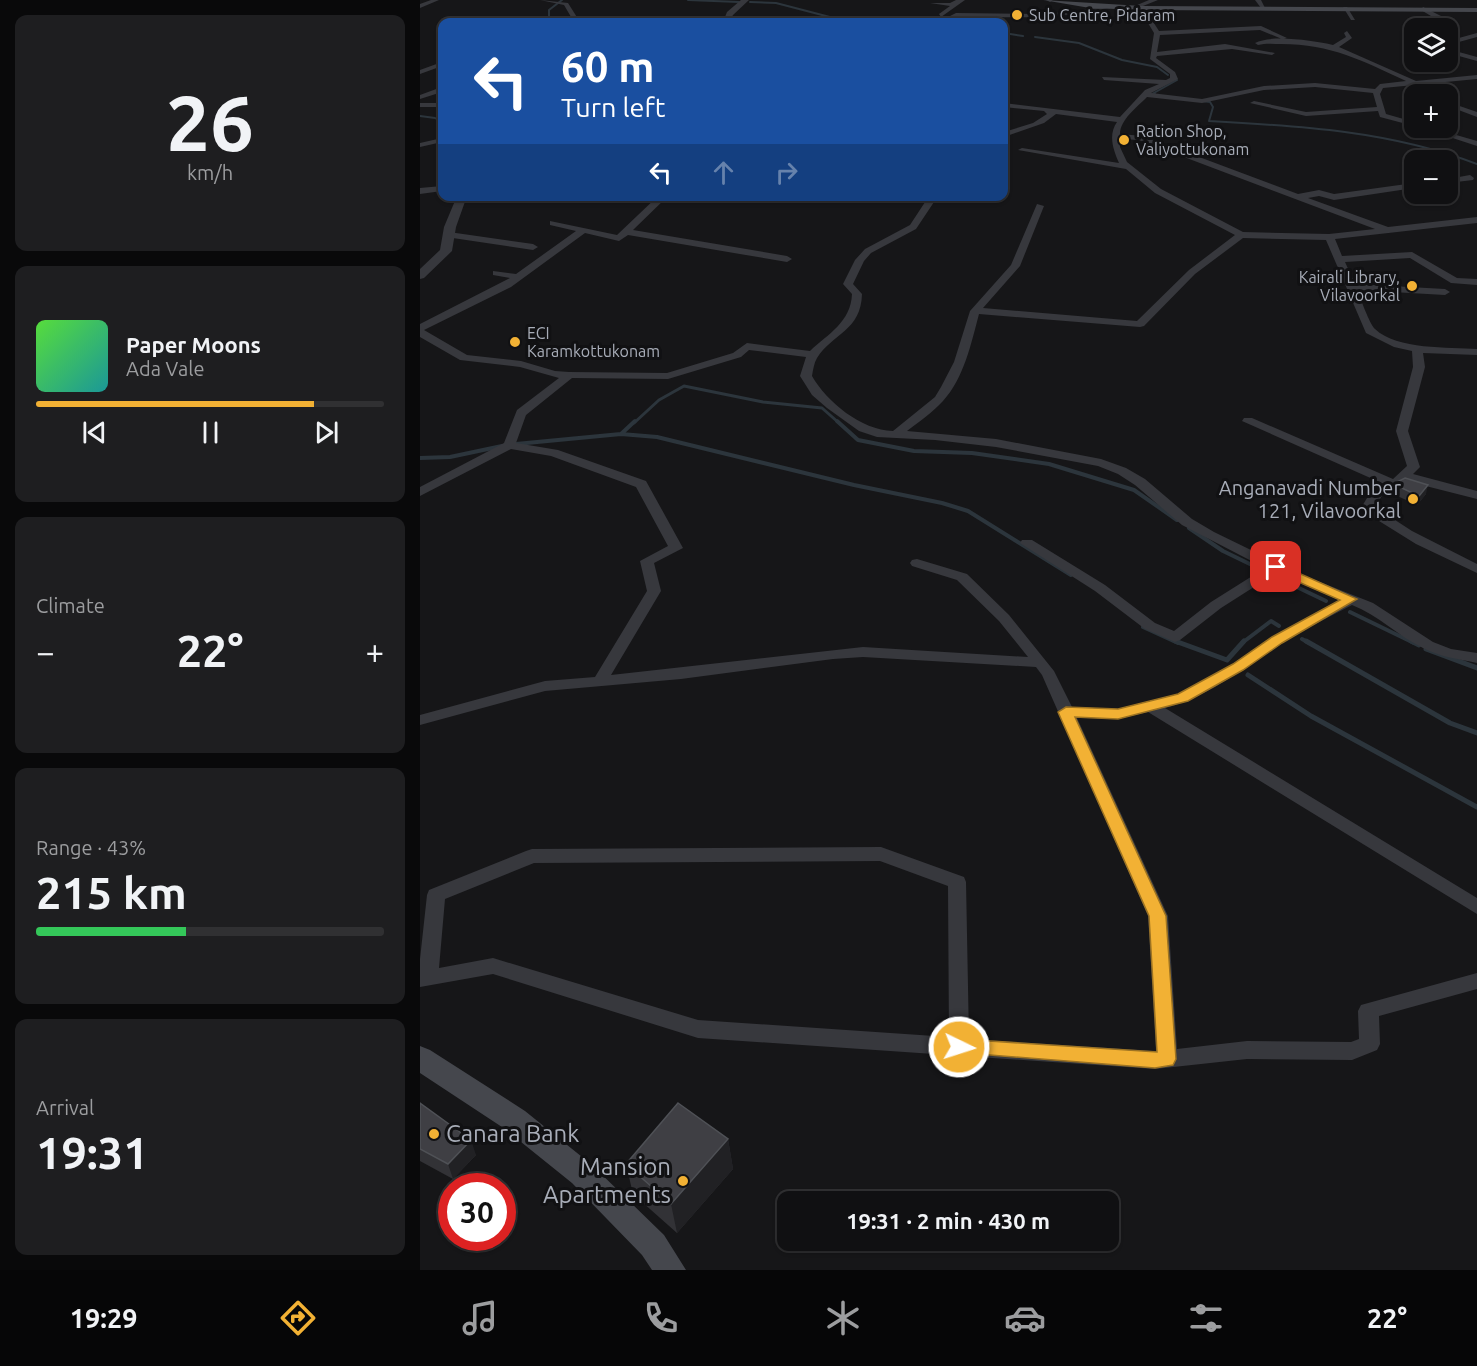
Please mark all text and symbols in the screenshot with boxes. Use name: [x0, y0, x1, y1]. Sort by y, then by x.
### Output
place label: Sub Centre, Pidaram: [1029, 6, 1175, 24]
marker: Sub Centre, Pidaram: [1010, 8, 1024, 22]
map controls: [1404, 18, 1458, 204]
button: layers: [1404, 18, 1458, 72]
icon: left: [462, 42, 540, 120]
text: 60 m: [561, 43, 655, 90]
text: 26: [166, 78, 254, 166]
button: +: [1404, 84, 1458, 138]
text: Turn left: [561, 92, 665, 122]
place label: Ration Shop, Valiyottukonam: [1136, 122, 1249, 158]
marker: Ration Shop, Valiyottukonam: [1117, 133, 1131, 147]
button: −: [1404, 150, 1458, 204]
icon: left: [644, 156, 677, 189]
icon: ahead: [707, 156, 740, 189]
icon: right: [770, 156, 803, 189]
text: km/h: [187, 161, 233, 184]
place label: Kairali Library, Vilavoorkal: [1299, 268, 1400, 304]
marker: Kairali Library, Vilavoorkal: [1405, 279, 1419, 293]
place label: ECI Karamkottukonam: [527, 324, 660, 360]
text: Paper Moons: [126, 332, 261, 357]
marker: ECI Karamkottukonam: [508, 335, 522, 349]
text: Ada Vale: [126, 357, 204, 380]
icon: previous: [78, 416, 111, 449]
icon: pause: [194, 416, 227, 449]
icon: next: [310, 416, 343, 449]
place label: Anganavadi Number 121, Vilavoorkal: [1219, 476, 1401, 522]
marker: Anganavadi Number 121, Vilavoorkal: [1406, 492, 1420, 506]
pin: [1250, 541, 1301, 592]
icon: arrive: [1259, 550, 1292, 583]
text: Climate: [36, 594, 105, 617]
text: 22°: [177, 625, 243, 676]
text: −: [36, 633, 55, 670]
text: +: [365, 633, 384, 670]
text: Range · 43%: [36, 836, 146, 859]
text: 215 km: [36, 867, 187, 918]
position arrow: [927, 1015, 991, 1079]
text: Arrival: [36, 1096, 94, 1119]
place label: Canara Bank: [446, 1120, 579, 1147]
text: 19:31: [36, 1127, 149, 1178]
marker: Canara Bank: [427, 1127, 441, 1141]
place label: Mansion Apartments: [543, 1153, 671, 1208]
speed limit sign: 30: [438, 1173, 516, 1251]
marker: Mansion Apartments: [676, 1174, 690, 1188]
text: 19:31 · 2 min · 430 m: [846, 1208, 1050, 1233]
icon: directions: [277, 1297, 319, 1339]
icon: music: [459, 1297, 501, 1339]
icon: phone: [640, 1297, 682, 1339]
icon: climate: [822, 1297, 864, 1339]
icon: car: [1004, 1297, 1046, 1339]
icon: filters: [1185, 1297, 1227, 1339]
text: 19:29: [70, 1303, 137, 1333]
text: 22°: [1367, 1303, 1407, 1333]

